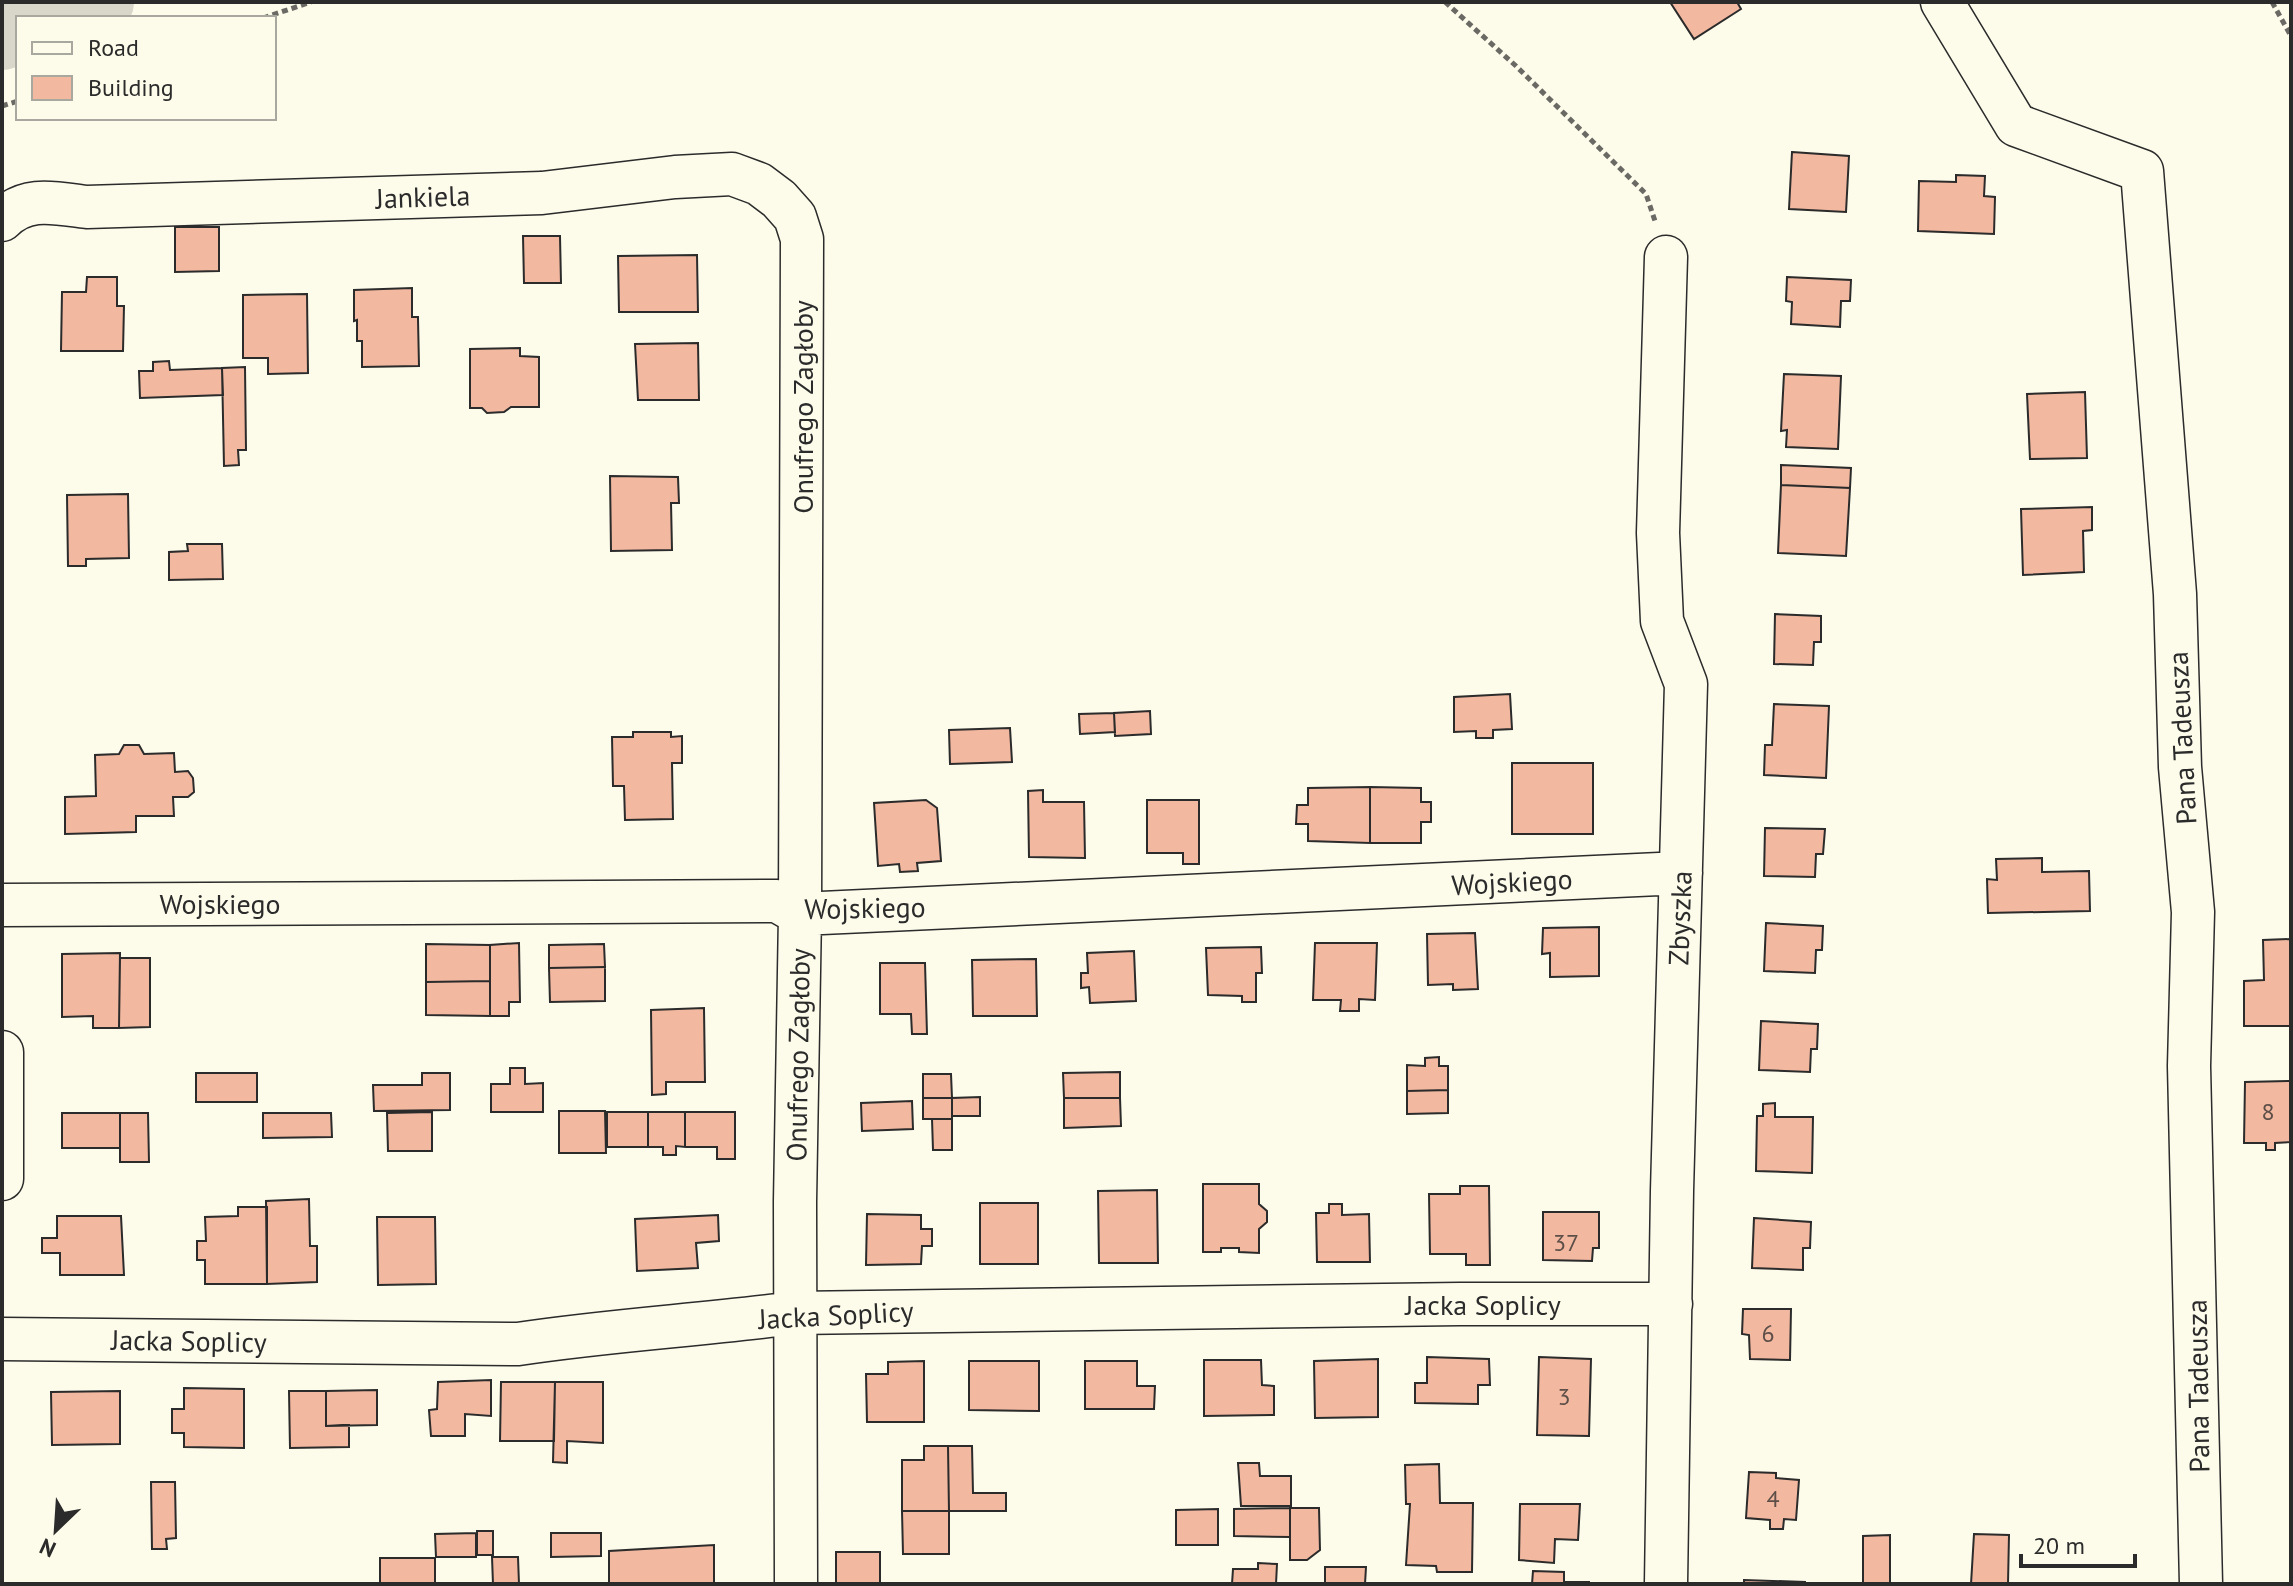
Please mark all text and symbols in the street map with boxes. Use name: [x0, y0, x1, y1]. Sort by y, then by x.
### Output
legend: [16, 16, 276, 120]
text: Road: [88, 32, 139, 63]
text: Building: [88, 72, 174, 103]
street label: Jankiela: [374, 176, 471, 217]
street label: Onufrego Zagłoby: [784, 300, 821, 514]
street label: Pana Tadeusza: [2158, 650, 2205, 826]
street label: Wojskiego: [1451, 860, 1573, 903]
street label: Zbyszka: [1659, 870, 1700, 966]
street label: Wojskiego: [159, 885, 281, 922]
street label: Wojskiego: [804, 888, 926, 927]
street label: Onufrego Zagłoby: [777, 948, 818, 1162]
house number: 8: [2261, 1096, 2275, 1127]
house number: 37: [1553, 1227, 1579, 1258]
street label: Jacka Soplicy: [1404, 1286, 1561, 1323]
street label: Jacka Soplicy: [756, 1292, 915, 1337]
street label: Pana Tadeusza: [2177, 1299, 2218, 1473]
house number: 6: [1761, 1318, 1775, 1349]
street label: Jacka Soplicy: [110, 1321, 267, 1360]
house number: 3: [1557, 1381, 1571, 1412]
house number: 4: [1766, 1483, 1780, 1514]
north arrow: [16, 1490, 96, 1570]
scale bar: [2021, 1518, 2135, 1568]
text: 20 m: [2033, 1530, 2085, 1561]
text: N: [35, 1532, 60, 1564]

